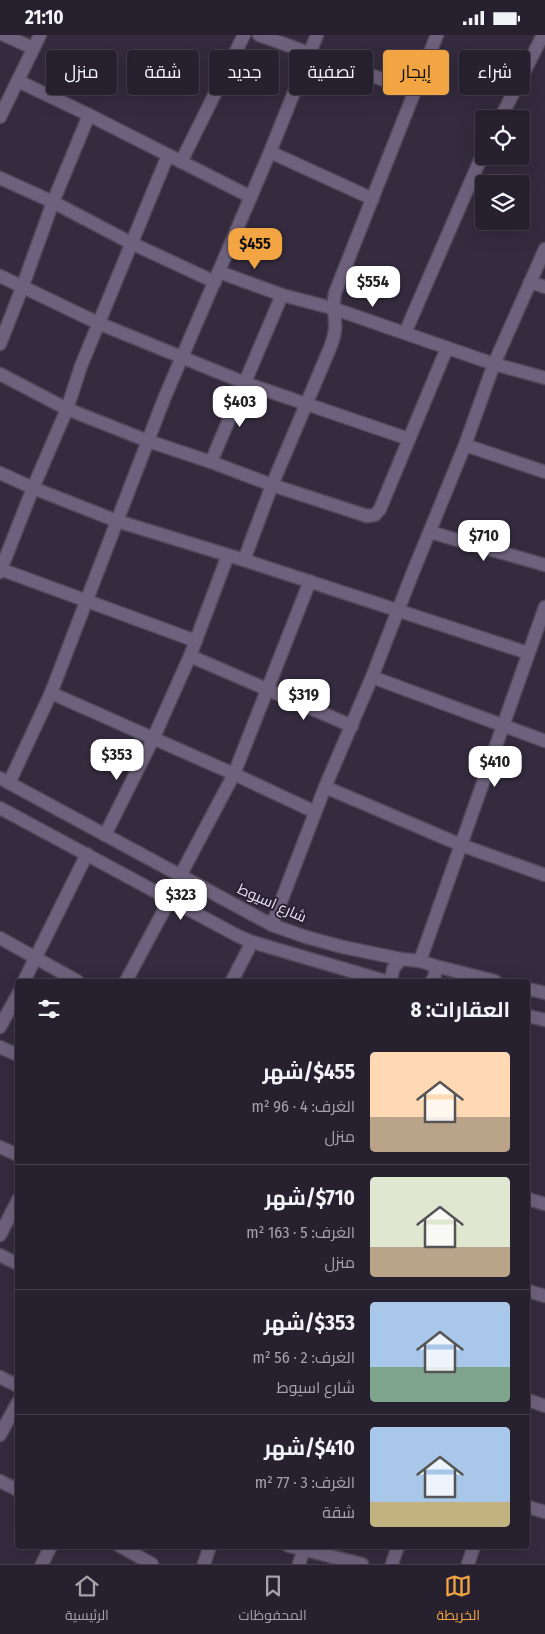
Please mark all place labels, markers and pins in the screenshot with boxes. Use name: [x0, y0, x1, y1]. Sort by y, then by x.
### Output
pin: $455: [225, 227, 285, 270]
pin: $554: [343, 265, 403, 308]
pin: $403: [210, 385, 270, 428]
pin: $710: [454, 519, 514, 562]
pin: $319: [274, 679, 334, 721]
pin: $353: [87, 739, 147, 781]
pin: $410: [465, 745, 525, 788]
pin: $323: [151, 879, 211, 921]

